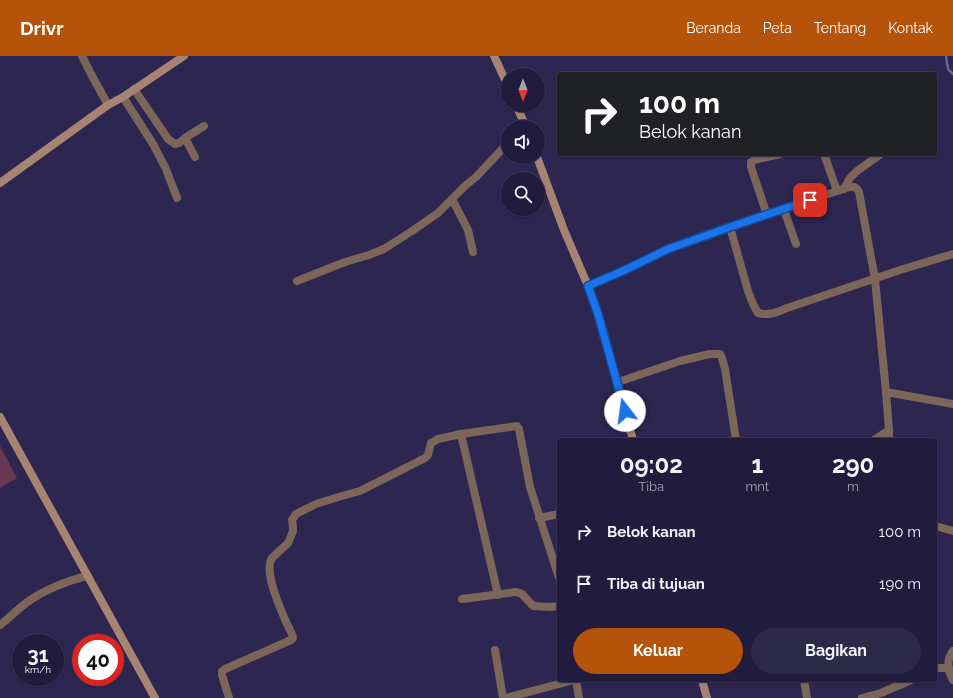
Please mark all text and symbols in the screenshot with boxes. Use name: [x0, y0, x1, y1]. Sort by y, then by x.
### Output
text: Drivr: [20, 17, 64, 39]
text: Beranda: [686, 20, 741, 36]
text: Peta: [763, 20, 792, 36]
text: Tentang: [814, 20, 866, 36]
text: Kontak: [888, 20, 933, 36]
north arrow: [501, 68, 545, 112]
map controls: [501, 68, 545, 216]
text: 100 m: [639, 87, 720, 120]
icon: right: [573, 88, 625, 140]
button: sound: [501, 120, 545, 164]
text: Belok kanan: [639, 121, 741, 142]
button: search: [501, 172, 545, 216]
pin: [793, 183, 827, 217]
icon: arrive: [799, 189, 821, 211]
position arrow: [604, 390, 646, 432]
text: 09:02: [620, 450, 683, 479]
text: 1: [751, 450, 763, 479]
text: 290: [832, 450, 874, 479]
text: Tiba: [638, 479, 664, 494]
text: mnt: [745, 479, 769, 494]
text: m: [847, 479, 859, 494]
icon: right: [573, 521, 595, 543]
text: Belok kanan: [607, 523, 696, 541]
text: 100 m: [879, 523, 921, 541]
icon: arrive: [573, 573, 595, 595]
text: Tiba di tujuan: [607, 575, 705, 593]
text: 190 m: [879, 575, 921, 593]
button: Keluar: [573, 628, 743, 674]
button: Bagikan: [751, 628, 921, 674]
speed limit sign: 40: [72, 634, 124, 686]
text: 31: [27, 643, 49, 667]
text: km/h: [25, 664, 51, 675]

